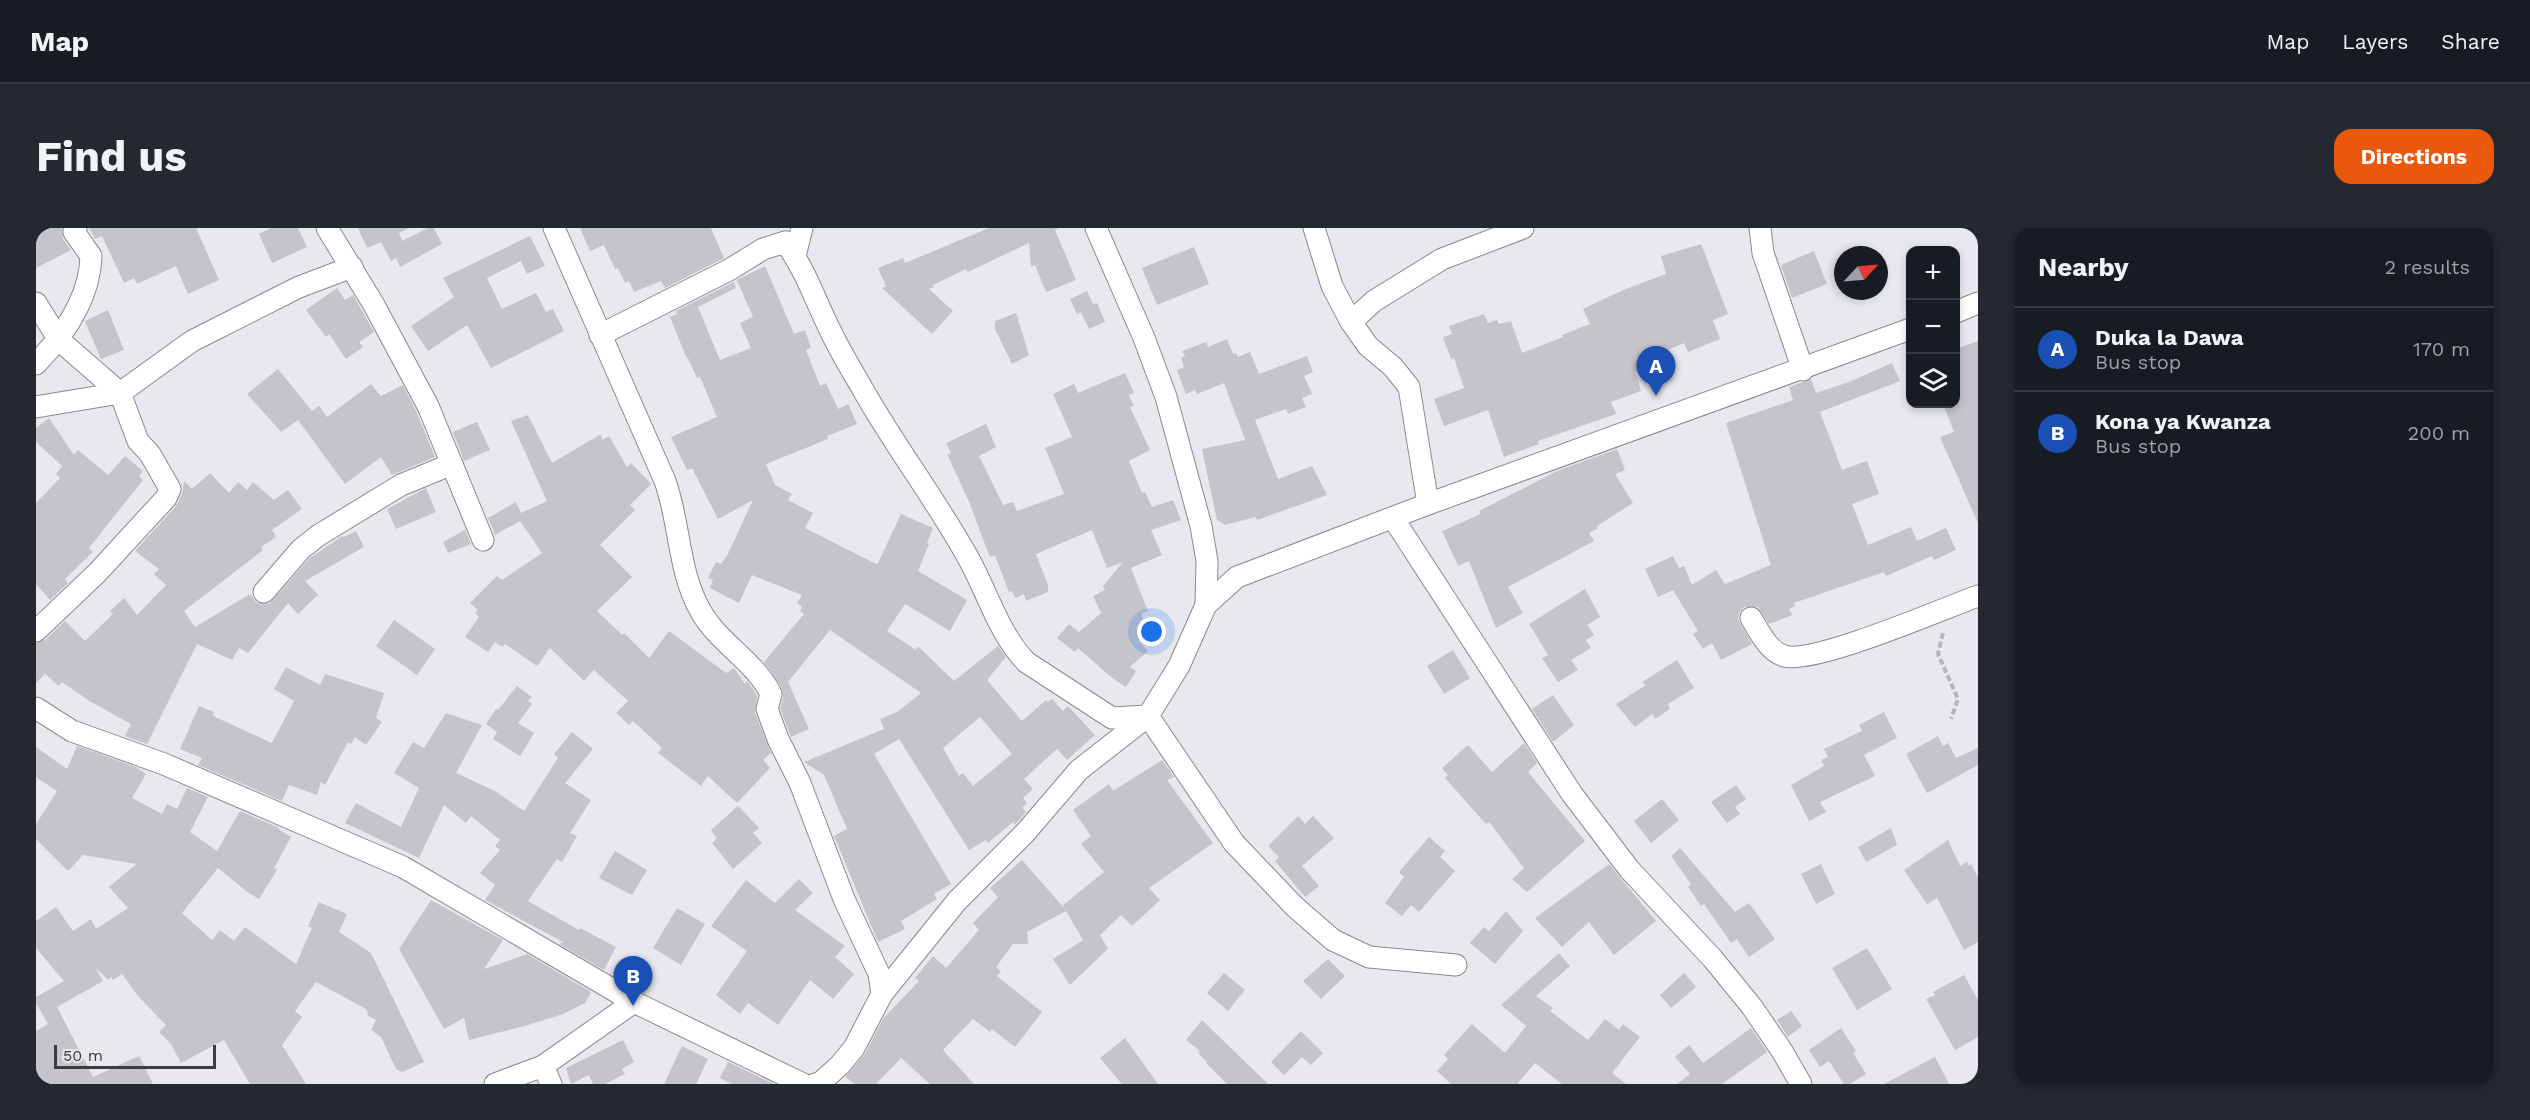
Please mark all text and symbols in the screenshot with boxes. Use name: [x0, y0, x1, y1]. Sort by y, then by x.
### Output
text: Map: [30, 25, 89, 58]
text: Map: [2266, 29, 2309, 54]
text: Layers: [2342, 29, 2408, 54]
text: Share: [2441, 29, 2500, 54]
button: Directions: [2334, 129, 2494, 184]
text: Find us: [36, 132, 187, 181]
north arrow: [1834, 246, 1888, 300]
map controls: [1906, 246, 1960, 408]
button: +: [1906, 246, 1960, 300]
text: Nearby: [2038, 252, 2129, 282]
text: 2 results: [2385, 255, 2470, 279]
button: −: [1906, 300, 1960, 354]
text: Duka la Dawa: [2095, 325, 2243, 350]
text: A: [2051, 337, 2064, 361]
text: 170 m: [2413, 337, 2470, 361]
pin: A: [1636, 346, 1676, 396]
text: Bus stop: [2095, 350, 2181, 374]
button: layers: [1906, 354, 1960, 408]
text: Kona ya Kwanza: [2095, 409, 2271, 434]
text: B: [2051, 421, 2064, 445]
text: 200 m: [2408, 421, 2470, 445]
text: Bus stop: [2095, 434, 2181, 458]
your location: [1137, 617, 1166, 646]
pin: B: [614, 956, 652, 1006]
scale bar: [54, 1042, 216, 1070]
text: 50 m: [63, 1046, 103, 1065]

